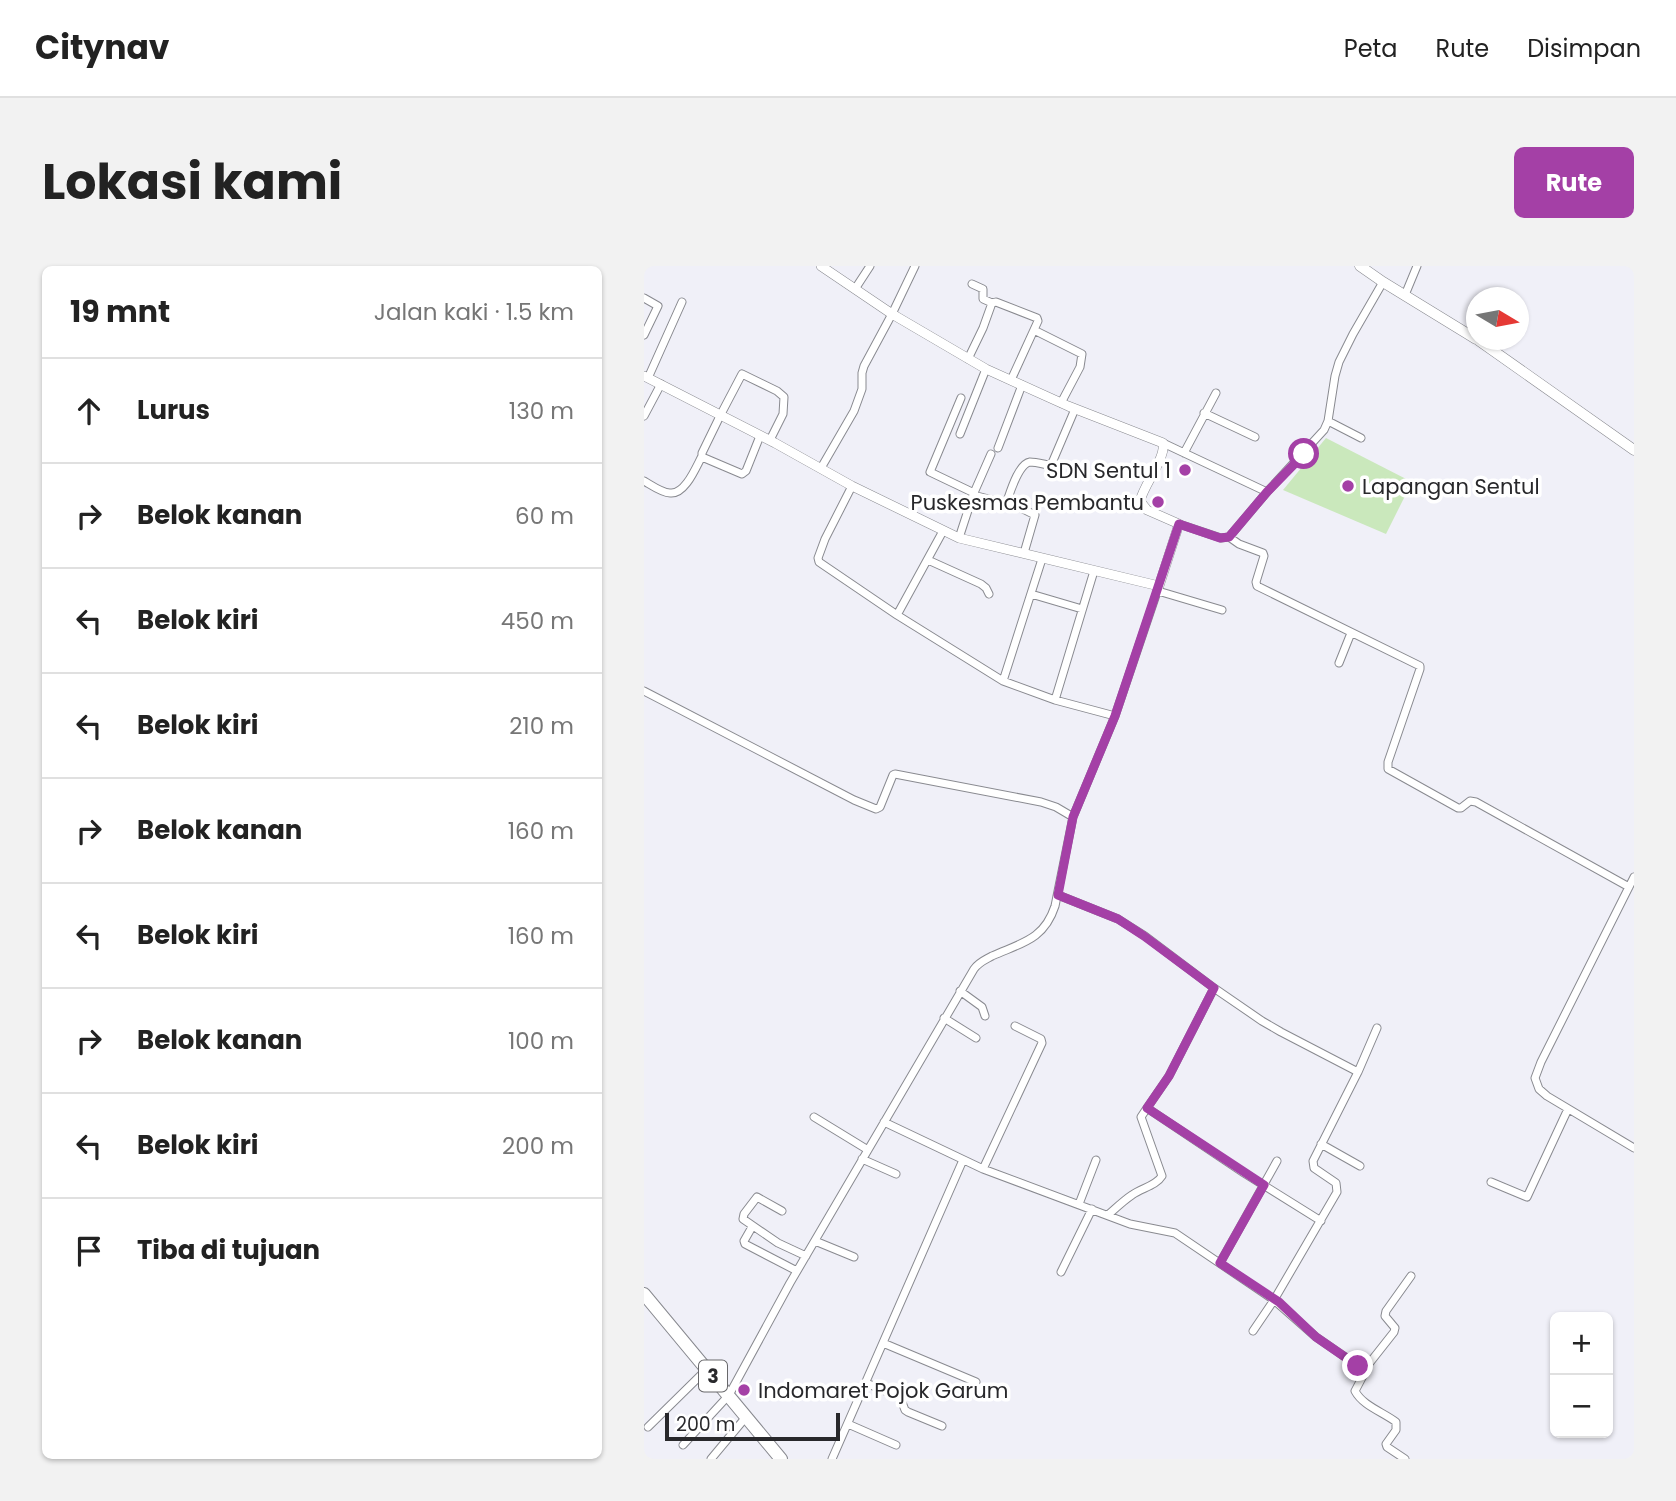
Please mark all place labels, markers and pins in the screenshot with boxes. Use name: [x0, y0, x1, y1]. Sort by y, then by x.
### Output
place label: SDN Sentul 1: [1046, 456, 1171, 485]
marker: SDN Sentul 1: [1177, 462, 1193, 478]
place label: Lapangan Sentul: [1362, 472, 1540, 501]
marker: Lapangan Sentul: [1340, 478, 1356, 494]
place label: Puskesmas Pembantu: [911, 488, 1144, 517]
marker: Puskesmas Pembantu: [1150, 494, 1166, 510]
place label: Indomaret Pojok Garum: [758, 1376, 1008, 1405]
marker: Indomaret Pojok Garum: [736, 1382, 752, 1398]

